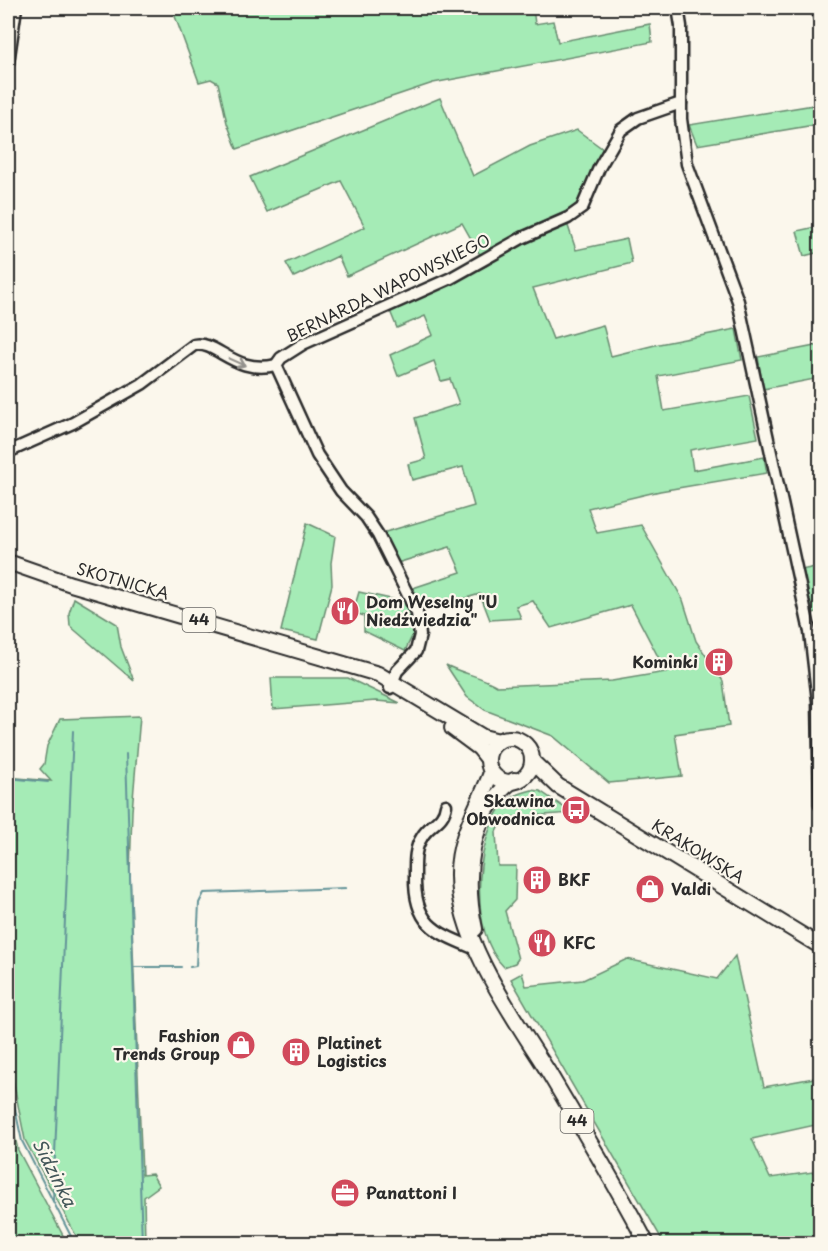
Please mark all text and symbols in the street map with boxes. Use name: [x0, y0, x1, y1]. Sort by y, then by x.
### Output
street label: BERNARDA WAPOWSKIEGO: [281, 227, 494, 347]
one-way arrow: [227, 357, 245, 369]
street label: SKOTNICKA: [74, 555, 172, 605]
place label: Dom Weselny "U Niedźwiedzia": [366, 589, 497, 631]
restaurant icon: Dom Weselny "U Niedźwiedzia": [329, 595, 361, 627]
road number: 44: [182, 608, 216, 632]
building icon: Kominki: [703, 646, 735, 678]
place label: Kominki: [632, 649, 698, 673]
place label: Skawina Obwodnica: [466, 788, 555, 830]
bus stop icon: Skawina Obwodnica: [560, 794, 592, 826]
street label: KRAKOWSKA: [648, 812, 749, 888]
building icon: BKF: [521, 864, 553, 896]
place label: BKF: [558, 867, 590, 891]
shop icon: Valdi: [634, 873, 666, 905]
place label: Valdi: [671, 876, 712, 900]
restaurant icon: KFC: [526, 927, 558, 959]
place label: KFC: [563, 930, 596, 954]
place label: Fashion Trends Group: [113, 1023, 220, 1065]
shop icon: Fashion Trends Group: [225, 1029, 257, 1061]
place label: Platinet Logistics: [317, 1030, 387, 1072]
building icon: Platinet Logistics: [280, 1036, 312, 1068]
road number: 44: [560, 1109, 594, 1133]
water label: Sidzinka: [27, 1133, 84, 1212]
office icon: Panattoni I: [329, 1177, 361, 1209]
place label: Panattoni I: [366, 1180, 457, 1204]

